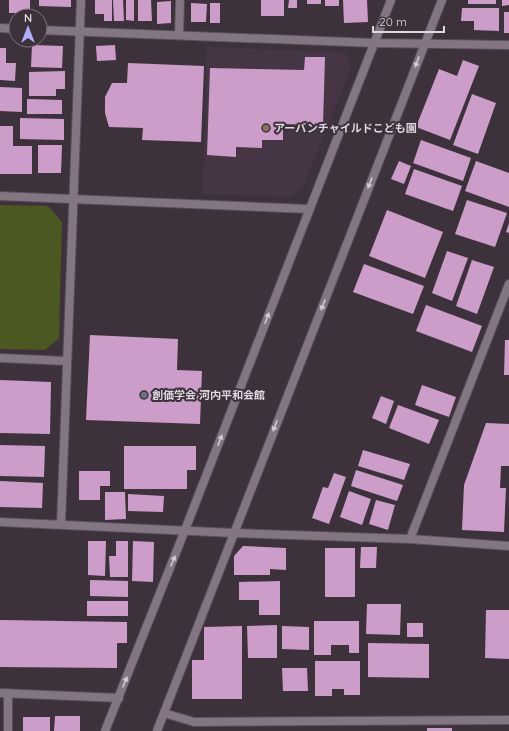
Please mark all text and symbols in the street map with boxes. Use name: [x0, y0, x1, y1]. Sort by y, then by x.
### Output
north arrow: [8, 8, 48, 48]
scale bar: [373, 8, 444, 34]
text: N: [24, 11, 32, 25]
text: 20 m: [379, 14, 407, 29]
one-way arrow: [414, 57, 420, 69]
place label: アーバンチャイルドこども園: [274, 121, 417, 135]
marker: アーバンチャイルドこども園: [261, 123, 271, 133]
one-way arrow: [367, 178, 373, 189]
one-way arrow: [319, 299, 325, 311]
one-way arrow: [264, 312, 270, 324]
place label: 創価学会 河内平和会館: [152, 388, 265, 402]
marker: 創価学会 河内平和会館: [139, 390, 149, 400]
one-way arrow: [272, 420, 278, 432]
one-way arrow: [217, 433, 223, 445]
one-way arrow: [170, 554, 176, 566]
one-way arrow: [122, 675, 128, 687]

